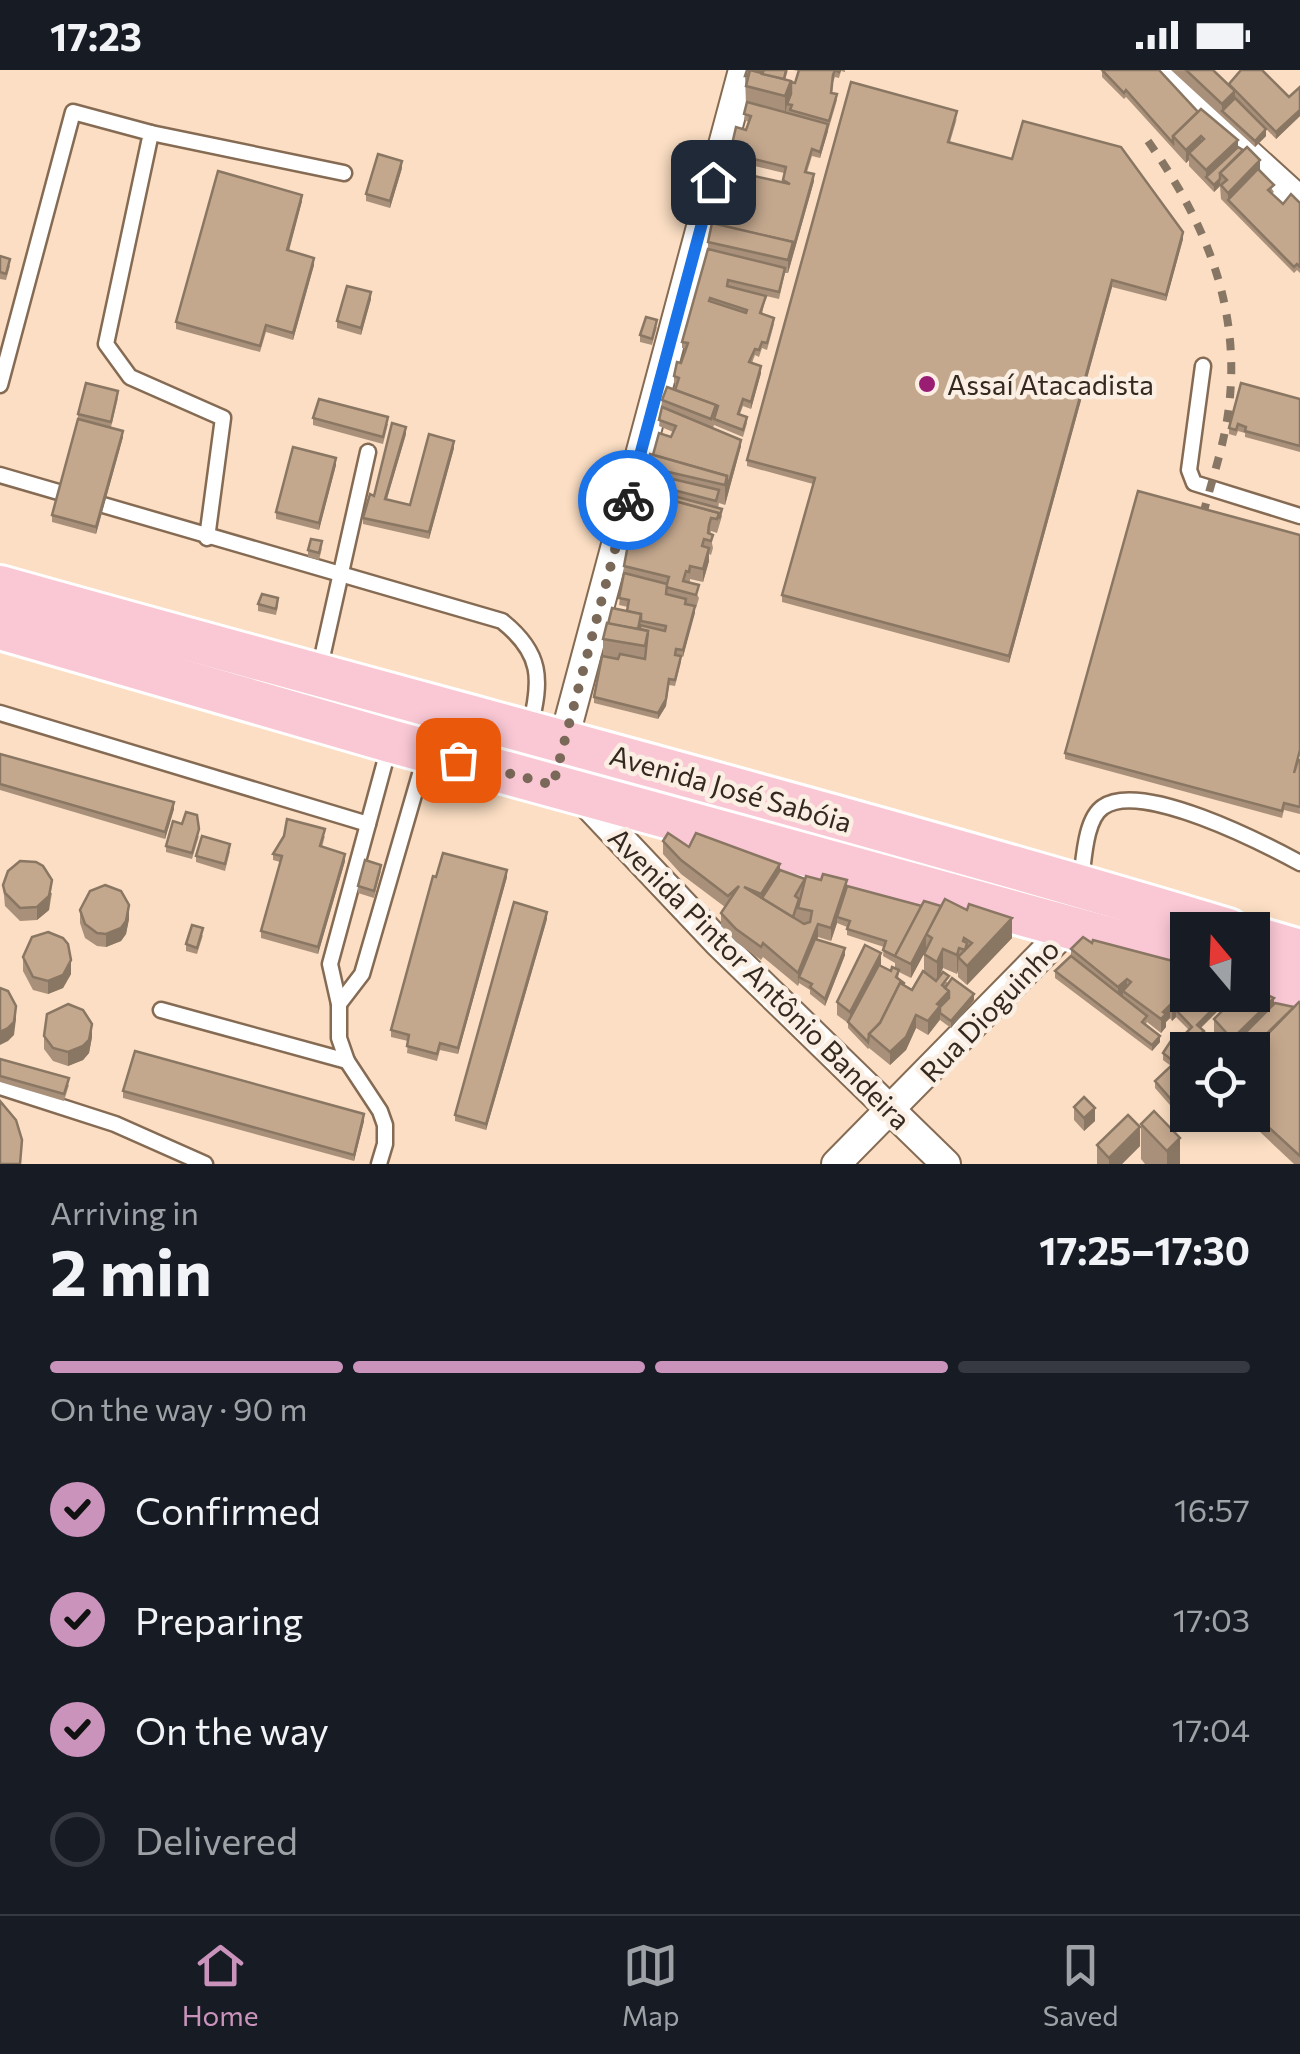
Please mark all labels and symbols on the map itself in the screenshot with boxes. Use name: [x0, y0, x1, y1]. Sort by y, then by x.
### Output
pin: [671, 140, 756, 225]
place label: Assaí Atacadista: [947, 367, 1154, 401]
marker: Assaí Atacadista: [916, 373, 938, 395]
courier: [578, 450, 678, 550]
pin: [416, 718, 501, 803]
street label: Avenida José Sabóia: [606, 737, 856, 839]
street label: Avenida Pintor Antônio Bandeira: [602, 820, 918, 1136]
north arrow: [1170, 912, 1270, 1012]
street label: Rua Dioguinho: [912, 931, 1066, 1089]

